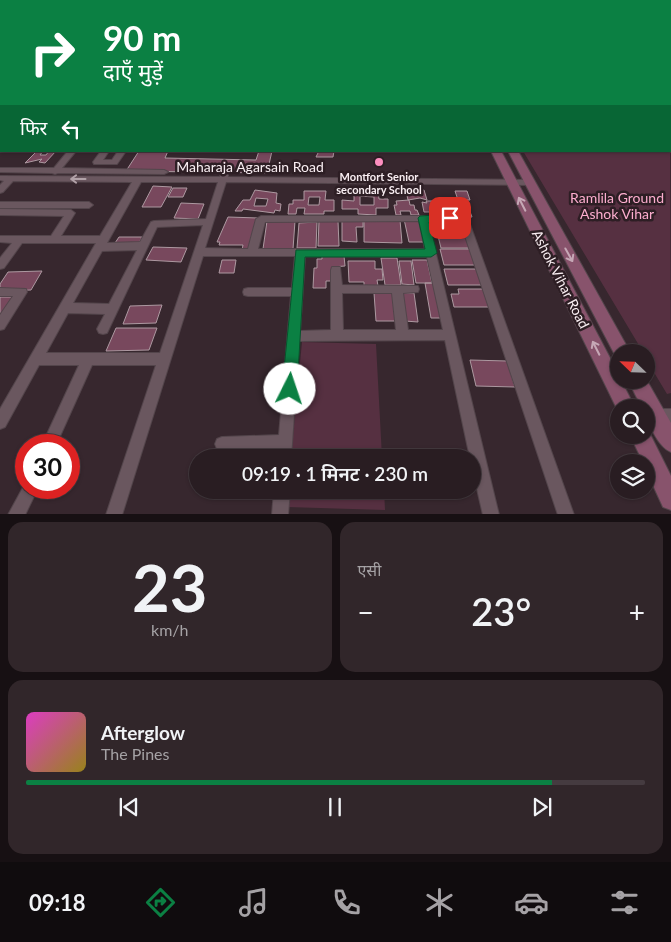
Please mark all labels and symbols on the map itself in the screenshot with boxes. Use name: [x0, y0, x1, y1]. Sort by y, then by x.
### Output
marker: Montfort Senior secondary School: [373, 156, 385, 168]
street label: Maharaja Agarsain Road: [176, 158, 324, 175]
place label: Montfort Senior secondary School: [336, 170, 422, 196]
one-way arrow: [70, 174, 86, 184]
park label: Ramlila Ground Ashok Vihar: [570, 189, 664, 222]
one-way arrow: [517, 196, 527, 211]
pin: [429, 197, 471, 239]
street label: Ashok Vihar Road: [529, 227, 593, 331]
one-way arrow: [565, 248, 575, 262]
one-way arrow: [591, 341, 601, 356]
north arrow: [610, 344, 655, 389]
position arrow: [263, 362, 315, 414]
speed limit sign: 30: [15, 434, 80, 499]

